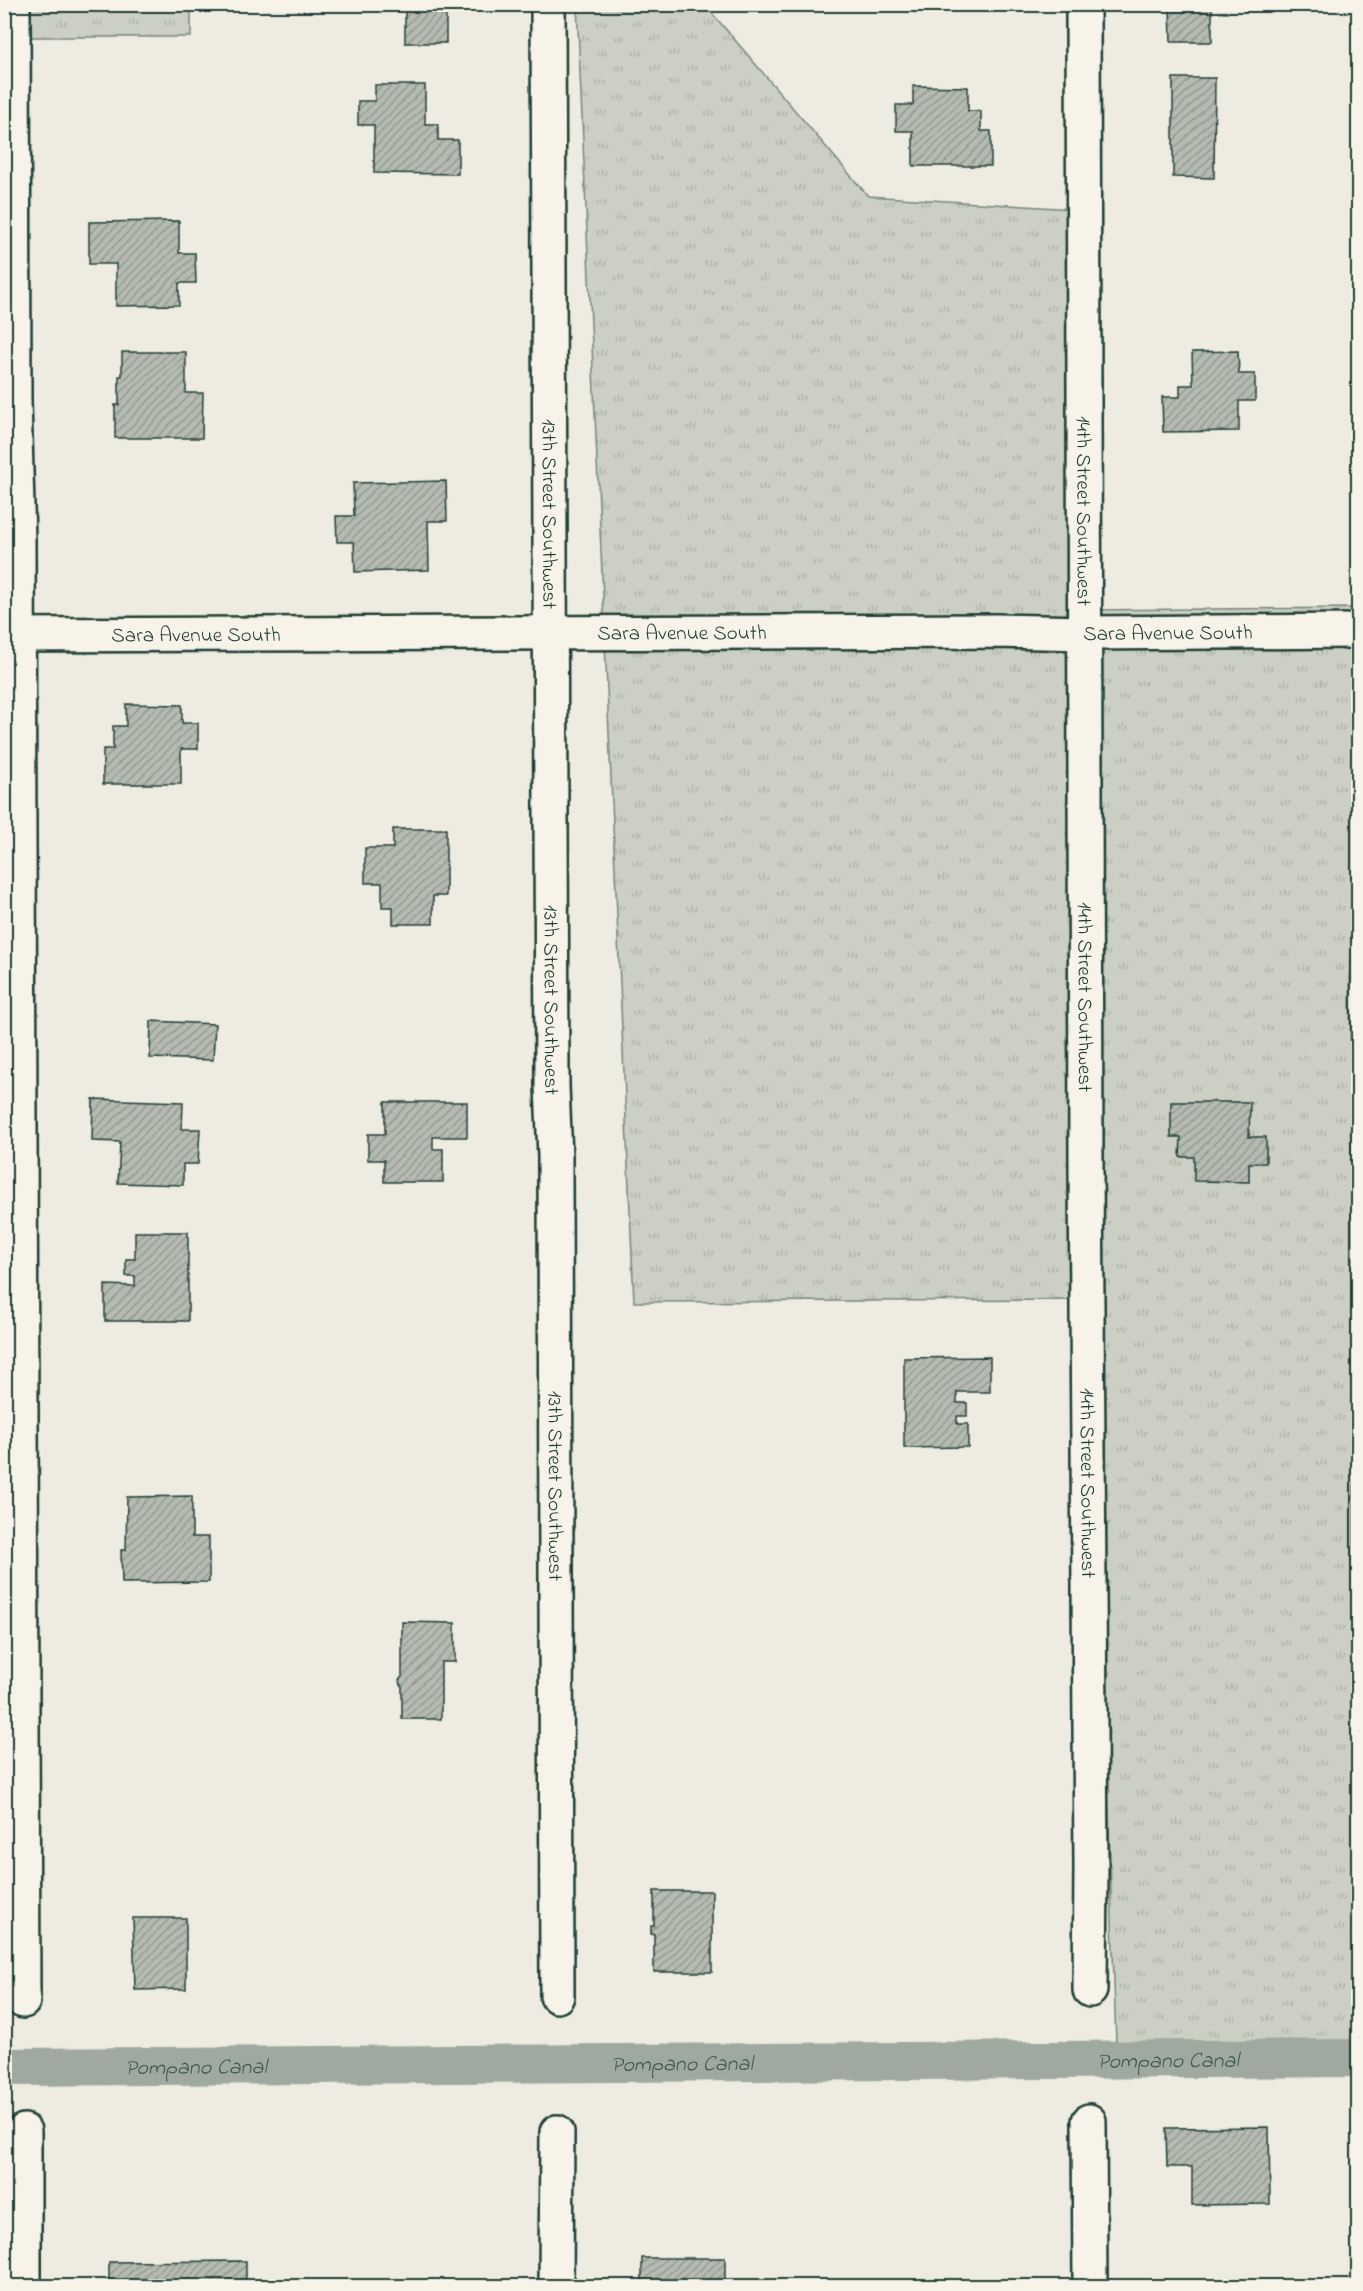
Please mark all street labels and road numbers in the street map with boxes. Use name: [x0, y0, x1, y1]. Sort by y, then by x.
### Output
street label: 14th Street Southwest: [1067, 416, 1098, 606]
street label: 13th Street Southwest: [533, 419, 563, 609]
street label: Sara Avenue South: [597, 619, 767, 650]
street label: Sara Avenue South: [1083, 619, 1253, 650]
street label: Sara Avenue South: [111, 621, 281, 652]
street label: 14th Street Southwest: [1068, 902, 1099, 1092]
street label: 13th Street Southwest: [534, 905, 565, 1096]
street label: 14th Street Southwest: [1071, 1388, 1102, 1578]
street label: 13th Street Southwest: [539, 1391, 569, 1581]

